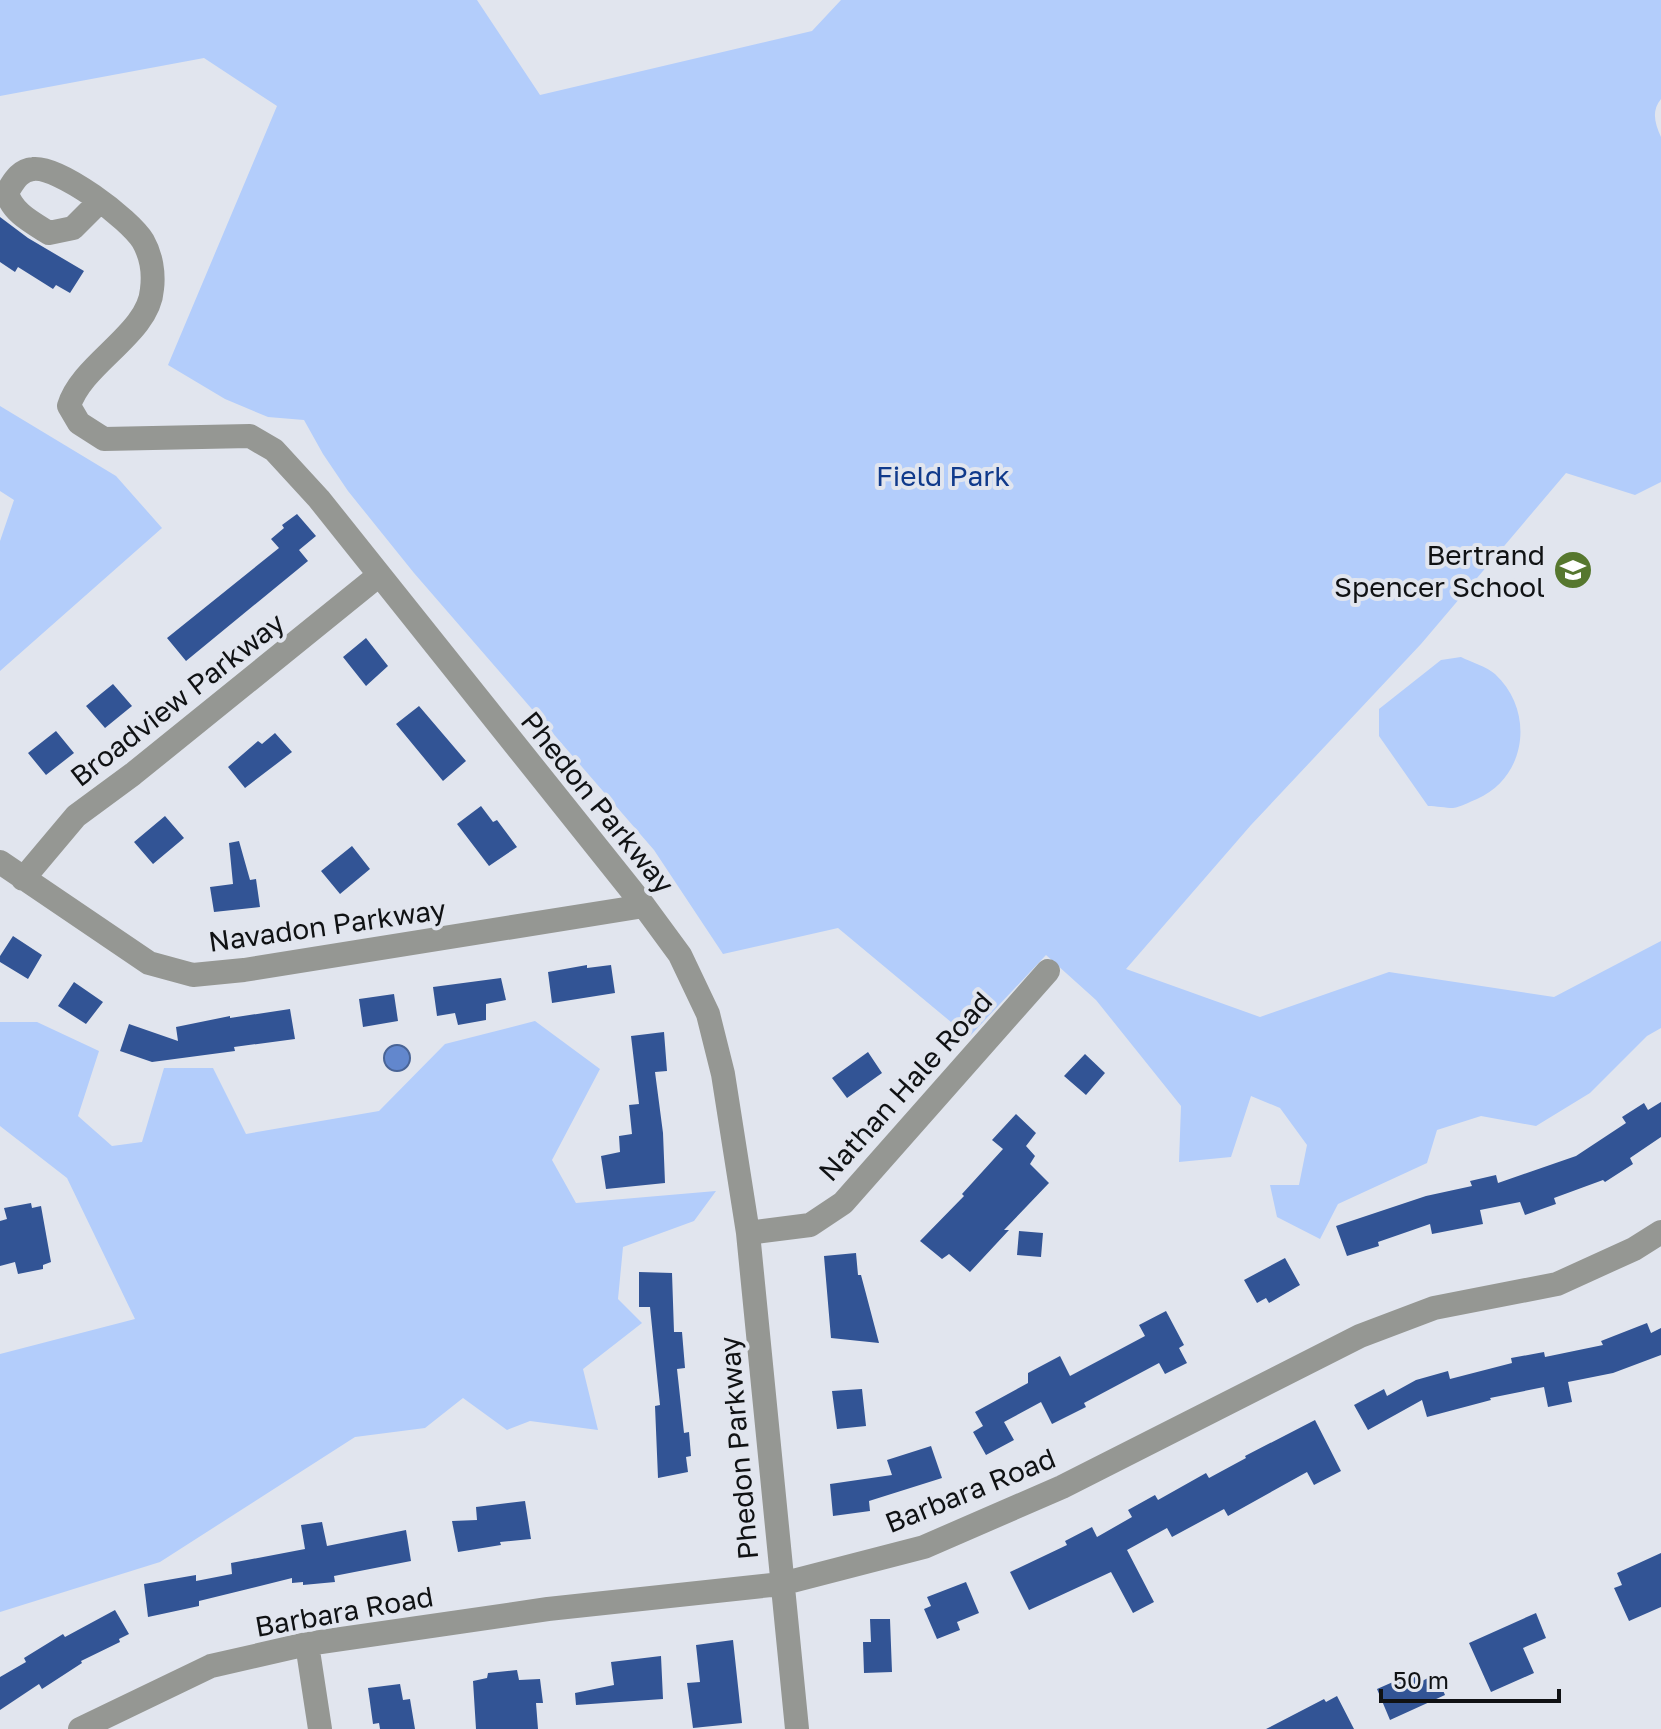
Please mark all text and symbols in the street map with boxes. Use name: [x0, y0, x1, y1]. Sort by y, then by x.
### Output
park label: Field Park: [876, 459, 1010, 492]
place label: Bertrand Spencer School: [1334, 538, 1545, 603]
school or university icon: Bertrand Spencer School: [1552, 549, 1594, 591]
street label: Broadview Parkway: [64, 605, 291, 793]
street label: Phedon Parkway: [515, 705, 682, 900]
street label: Navadon Parkway: [206, 892, 448, 958]
street label: Nathan Hale Road: [811, 985, 999, 1187]
street label: Phedon Parkway: [712, 1335, 764, 1561]
street label: Barbara Road: [880, 1441, 1060, 1539]
street label: Barbara Road: [252, 1579, 436, 1643]
scale bar: [1381, 1653, 1559, 1703]
text: 50 m: [1393, 1665, 1449, 1694]

